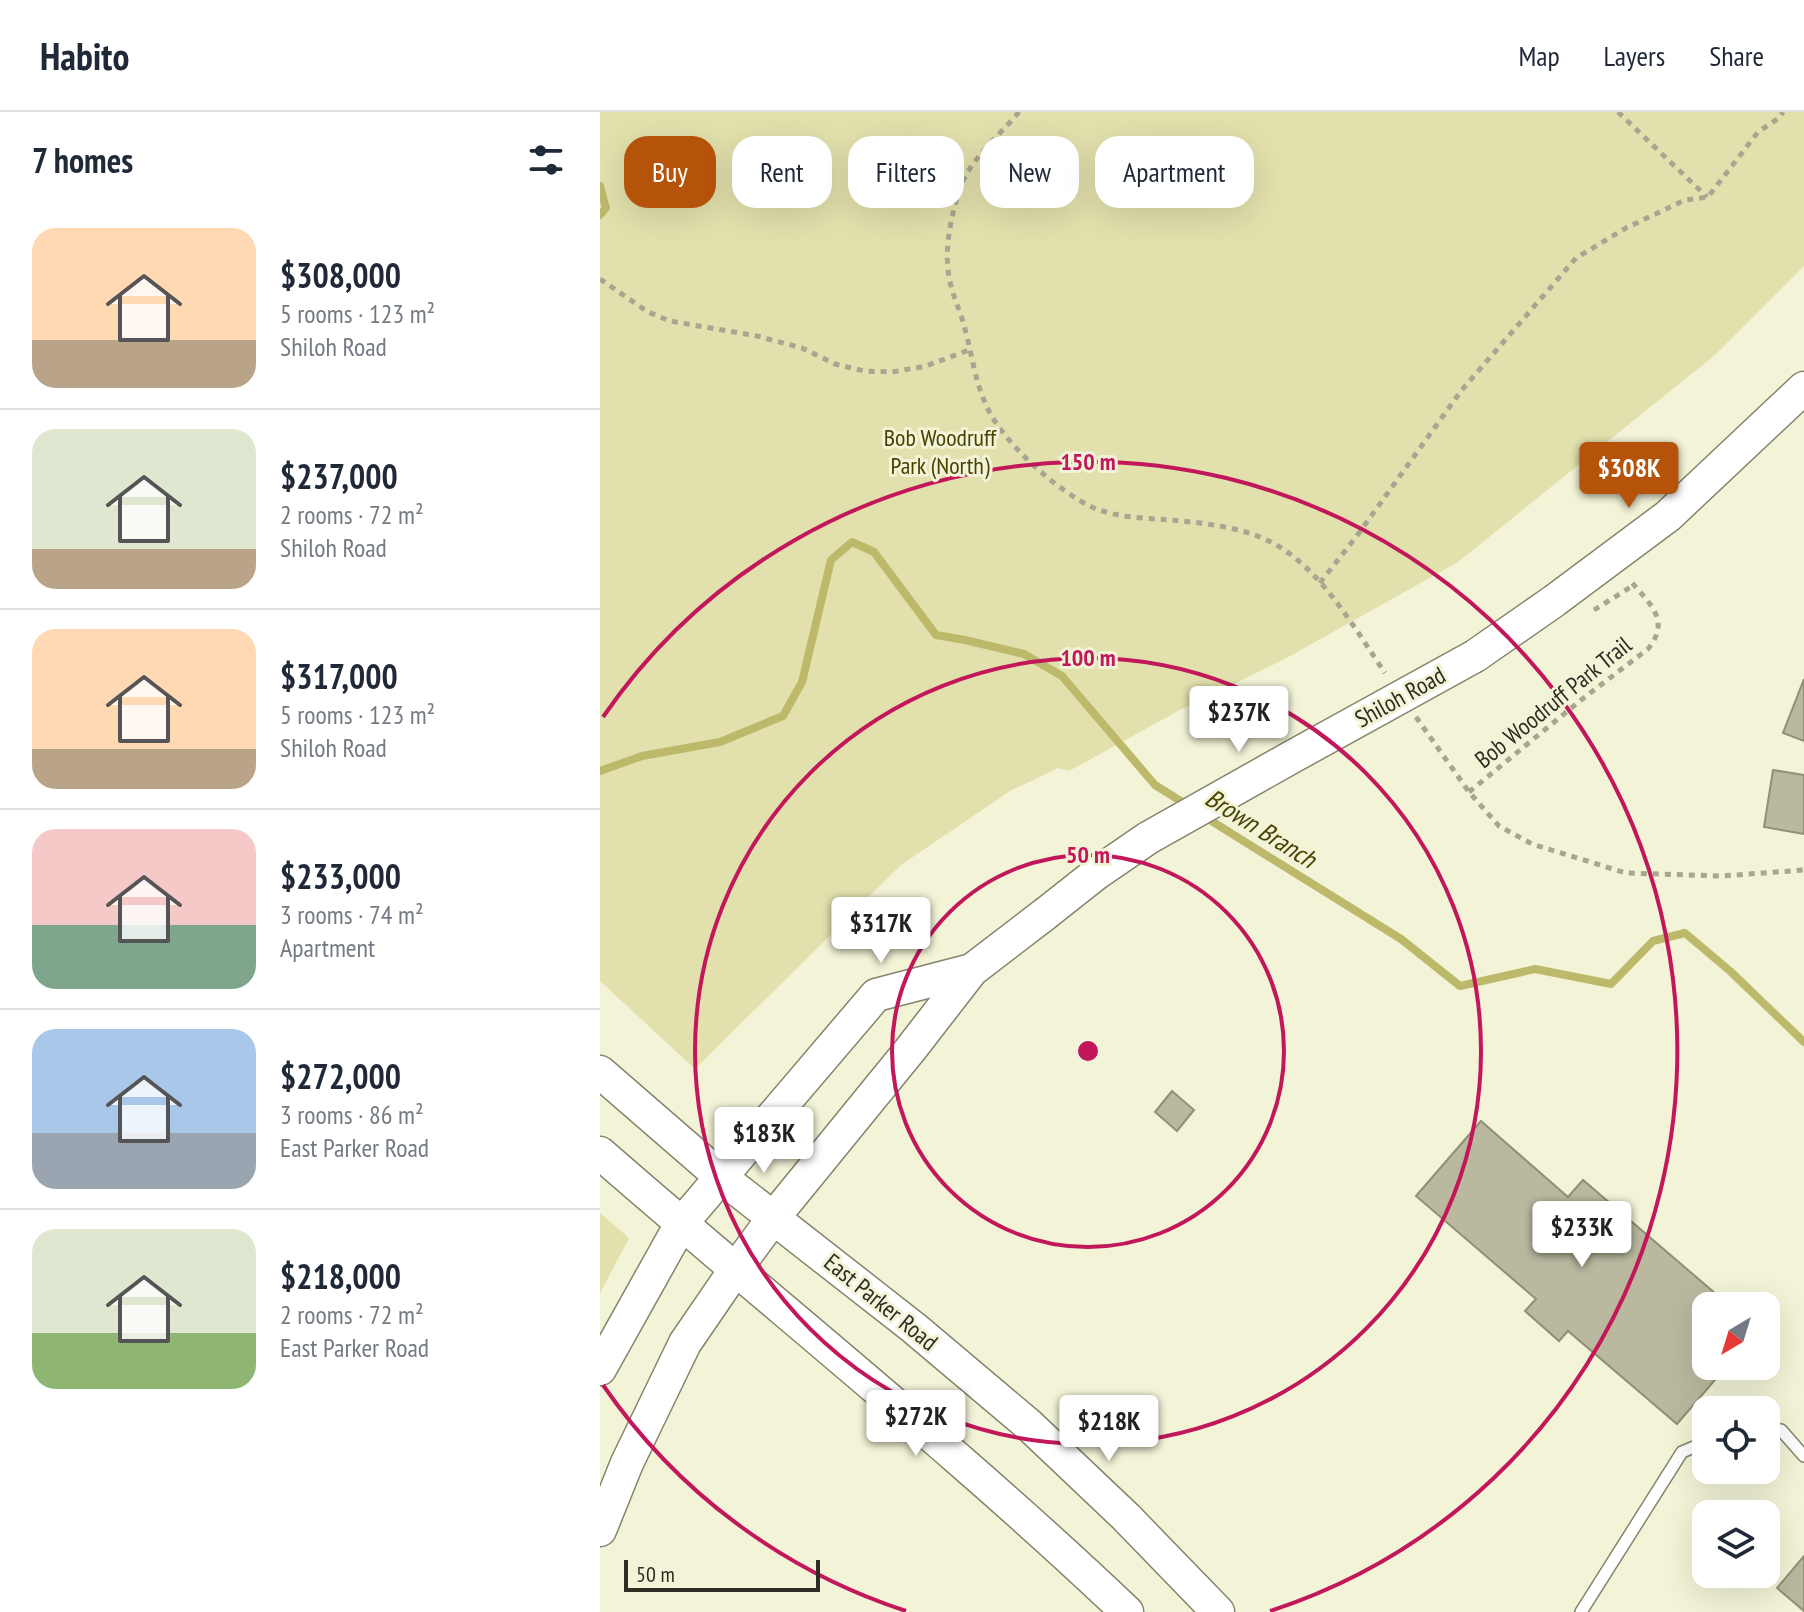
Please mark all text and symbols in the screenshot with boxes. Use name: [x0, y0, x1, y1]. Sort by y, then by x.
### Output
text: Habito: [40, 31, 129, 80]
text: Map: [1518, 37, 1560, 74]
text: Layers: [1604, 37, 1665, 74]
text: Share: [1709, 37, 1764, 74]
chip: Buy: [624, 136, 716, 208]
chip: Rent: [732, 136, 832, 208]
chip: Filters: [848, 136, 964, 208]
chip: New: [980, 136, 1079, 208]
chip: Apartment: [1095, 136, 1254, 208]
text: 7 homes: [32, 138, 133, 182]
icon: filters: [524, 138, 568, 182]
text: $308,000: [280, 253, 401, 297]
icon: home: [96, 260, 192, 356]
text: 5 rooms · 123 m²: [280, 297, 435, 330]
text: Shiloh Road: [280, 330, 387, 363]
park label: Bob Woodruff Park (North): [884, 422, 997, 481]
pin: $308K: [1573, 442, 1685, 510]
text: 150 m: [1060, 446, 1116, 477]
text: $308K: [1597, 451, 1661, 484]
text: $237,000: [280, 454, 398, 498]
icon: home: [96, 461, 192, 557]
text: 2 rooms · 72 m²: [280, 498, 424, 531]
text: Shiloh Road: [280, 531, 387, 564]
street label: Bob Woodruff Park Trail: [1468, 629, 1638, 775]
text: 100 m: [1060, 642, 1116, 673]
text: $317,000: [280, 654, 398, 698]
street label: Shiloh Road: [1349, 660, 1451, 734]
icon: home: [96, 661, 192, 757]
pin: $237K: [1183, 686, 1295, 754]
text: $237K: [1207, 695, 1271, 728]
text: 5 rooms · 123 m²: [280, 698, 435, 731]
text: Shiloh Road: [280, 731, 387, 764]
water label: Brown Branch: [1199, 781, 1324, 876]
text: 50 m: [1066, 839, 1110, 870]
text: $233,000: [280, 854, 401, 898]
icon: home: [96, 861, 192, 957]
pin: $317K: [825, 897, 937, 965]
text: 3 rooms · 74 m²: [280, 898, 424, 931]
text: $317K: [849, 906, 913, 939]
text: Apartment: [280, 931, 375, 964]
centre of rings: [1074, 1037, 1102, 1065]
text: $272,000: [280, 1054, 401, 1098]
icon: home: [96, 1061, 192, 1157]
text: 3 rooms · 86 m²: [280, 1098, 424, 1131]
pin: $183K: [708, 1107, 820, 1175]
text: $183K: [732, 1116, 796, 1149]
text: East Parker Road: [280, 1131, 429, 1164]
pin: $233K: [1526, 1201, 1638, 1269]
text: $233K: [1550, 1210, 1614, 1243]
street label: East Parker Road: [818, 1247, 944, 1357]
text: $218,000: [280, 1254, 401, 1298]
icon: home: [96, 1261, 192, 1357]
north arrow: [1692, 1292, 1780, 1380]
map controls: [1692, 1292, 1780, 1588]
text: 2 rooms · 72 m²: [280, 1298, 424, 1331]
text: East Parker Road: [280, 1331, 429, 1364]
pin: $272K: [860, 1390, 972, 1458]
pin: $218K: [1053, 1395, 1165, 1463]
button: locate: [1692, 1396, 1780, 1484]
text: $272K: [884, 1399, 948, 1432]
text: $218K: [1077, 1404, 1141, 1437]
button: layers: [1692, 1500, 1780, 1588]
scale bar: [624, 1556, 820, 1592]
text: 50 m: [636, 1560, 675, 1588]

